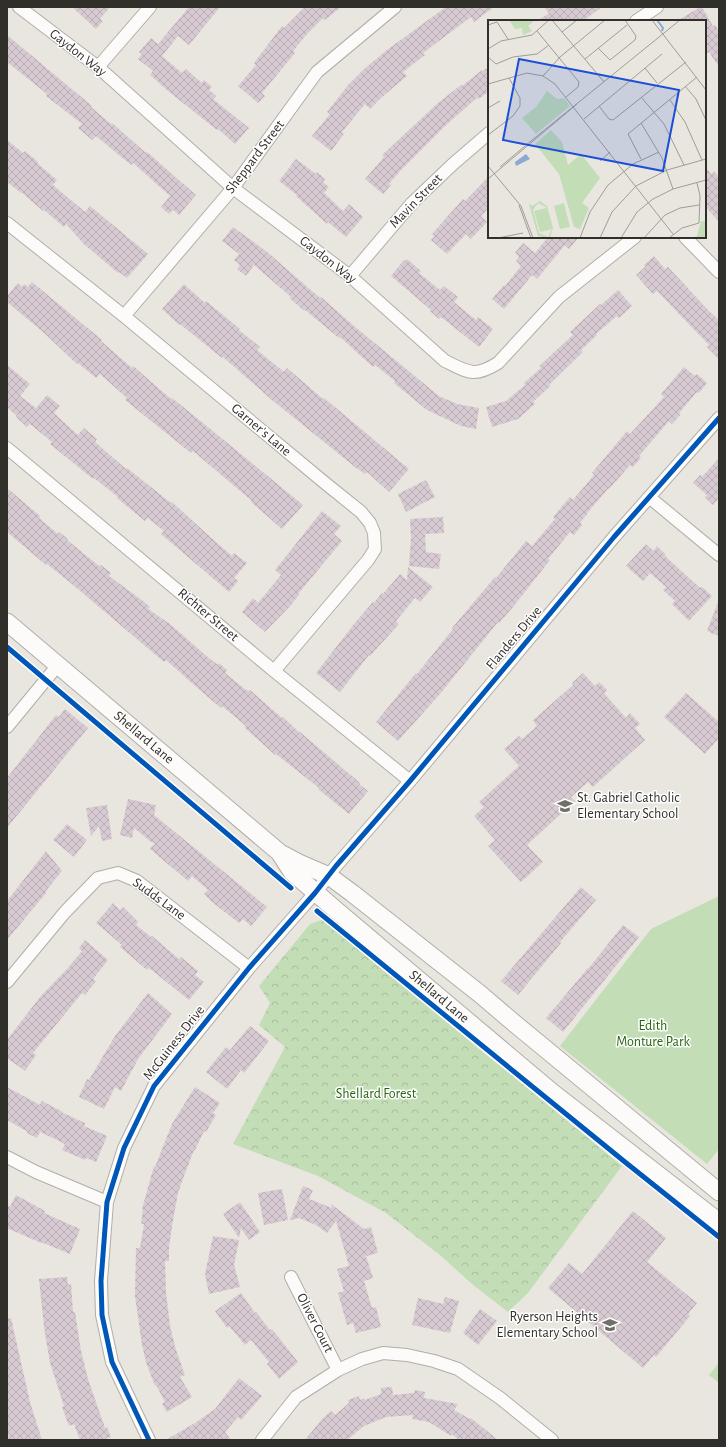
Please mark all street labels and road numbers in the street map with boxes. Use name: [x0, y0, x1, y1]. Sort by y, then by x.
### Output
street label: Gaydon Way: [47, 27, 109, 79]
street label: Sheppard Street: [223, 117, 287, 196]
street label: Mavin Street: [387, 171, 445, 231]
street label: Gaydon Way: [297, 234, 359, 286]
street label: Garner's Lane: [228, 401, 294, 459]
street label: Richter Street: [175, 586, 241, 645]
street label: Flanders Drive: [484, 604, 544, 672]
street label: Shellard Lane: [111, 709, 176, 767]
street label: Sudds Lane: [130, 875, 188, 923]
street label: Shellard Lane: [406, 968, 471, 1026]
street label: McGuiness Drive: [141, 1003, 207, 1083]
street label: Oliver Court: [294, 1291, 336, 1355]

